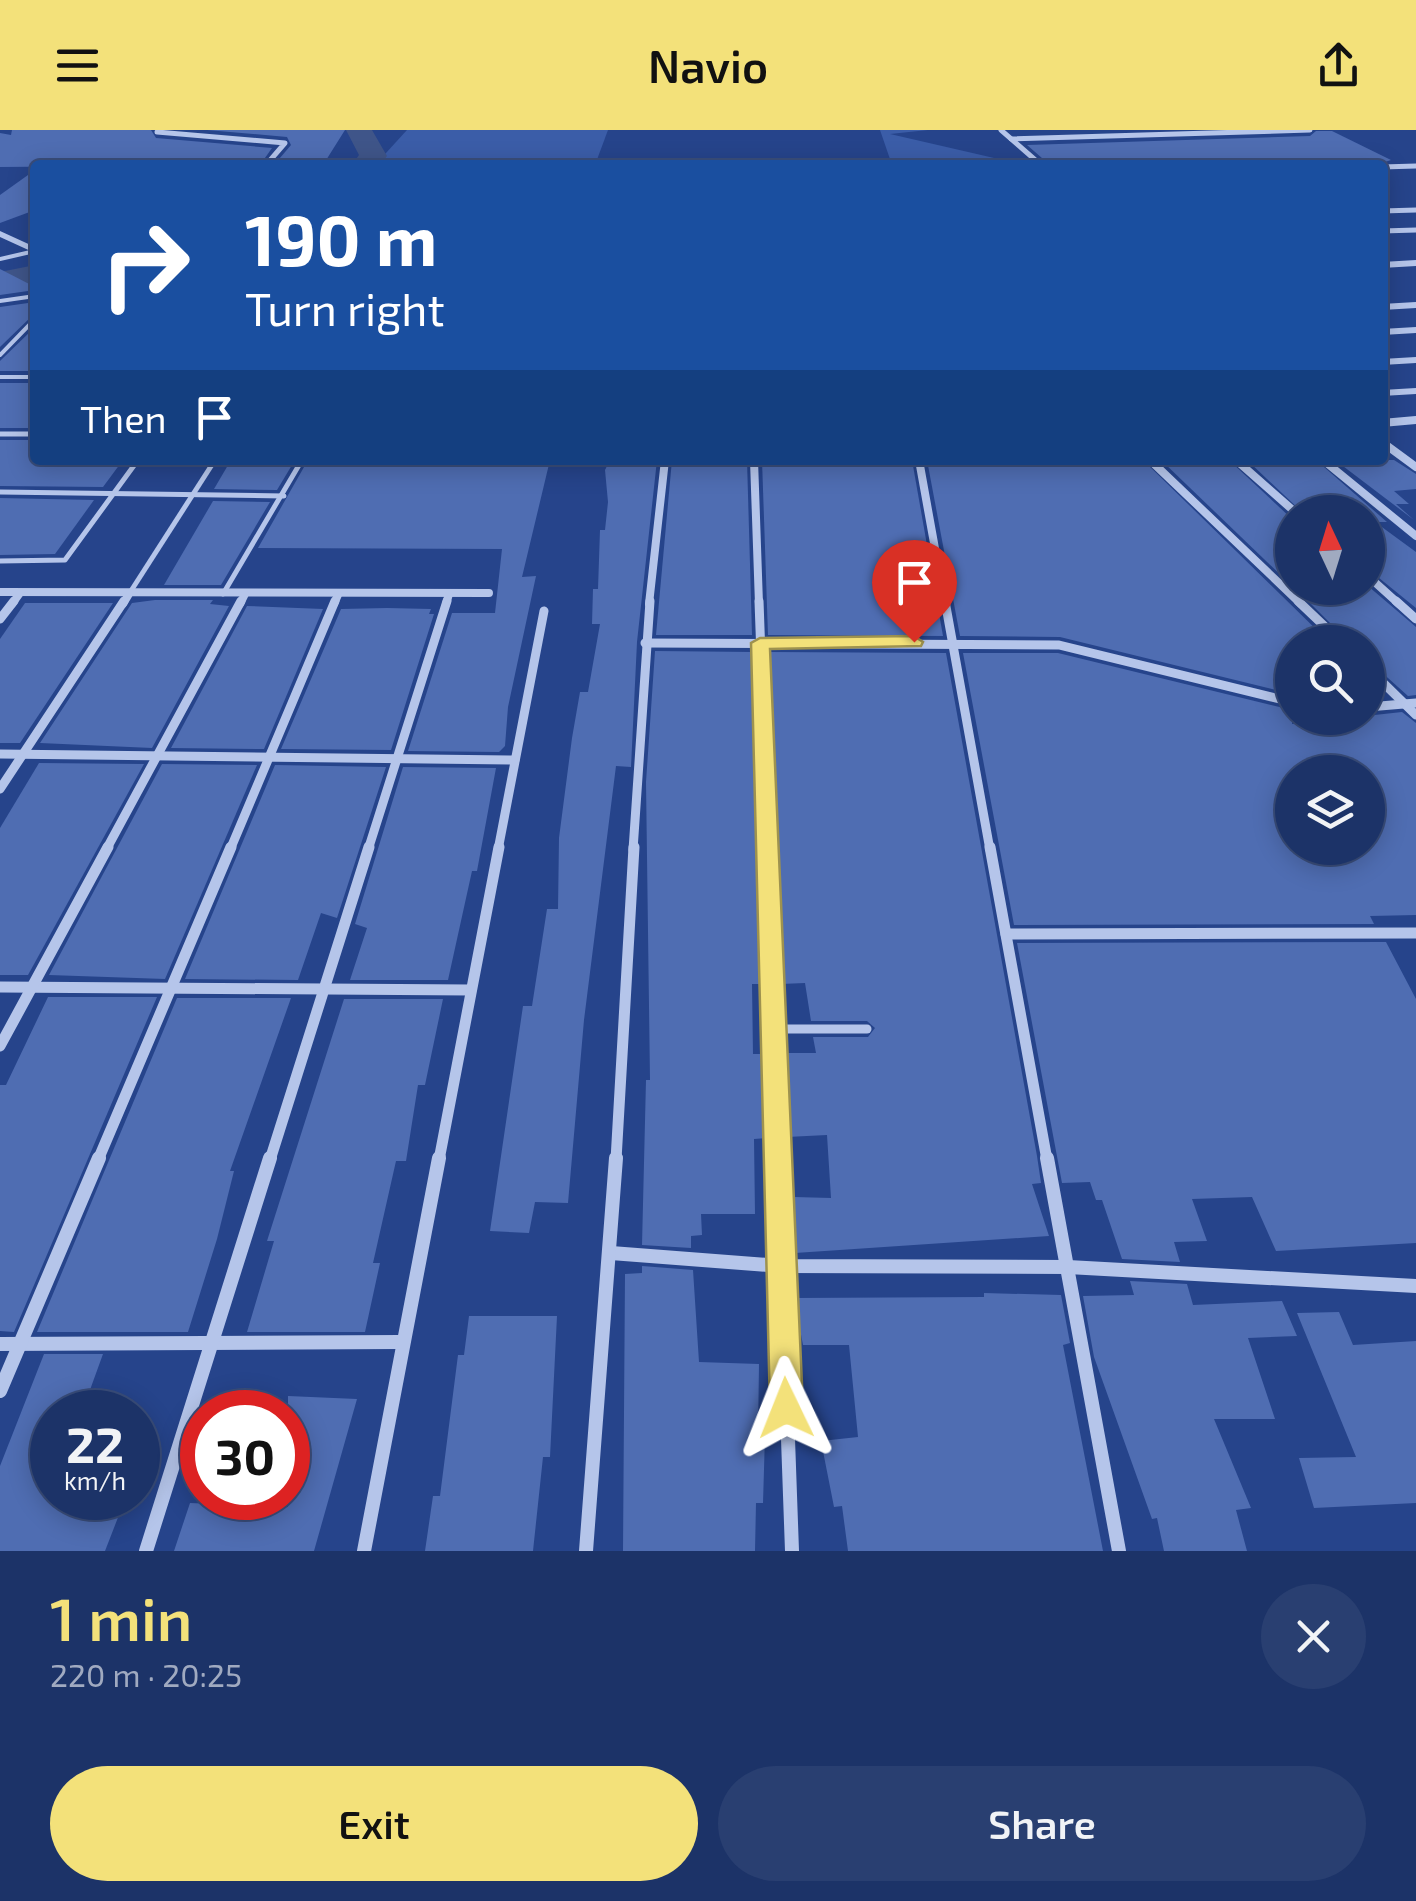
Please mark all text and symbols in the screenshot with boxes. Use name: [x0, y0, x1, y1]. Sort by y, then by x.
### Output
icon: menu: [50, 38, 105, 93]
text: Navio: [648, 38, 768, 92]
icon: share: [1311, 38, 1366, 93]
text: 190 m: [245, 196, 438, 280]
icon: right: [80, 200, 210, 330]
text: Turn right: [245, 281, 445, 335]
icon: arrive: [187, 390, 242, 445]
text: Then: [80, 395, 167, 441]
north arrow: [1275, 495, 1385, 605]
map controls: [1275, 495, 1385, 865]
pin: [872, 540, 957, 643]
icon: arrive: [887, 555, 942, 610]
button: search: [1275, 625, 1385, 735]
button: layers: [1275, 755, 1385, 865]
position arrow: [734, 1356, 838, 1460]
speed limit sign: 30: [180, 1390, 310, 1520]
text: 22: [66, 1413, 124, 1473]
text: km/h: [64, 1465, 126, 1495]
text: 1 min: [50, 1581, 192, 1653]
button: close: [1261, 1584, 1366, 1689]
text: 220 m · 20:25: [50, 1655, 242, 1693]
button: Exit: [50, 1766, 698, 1881]
button: Share: [718, 1766, 1366, 1881]

